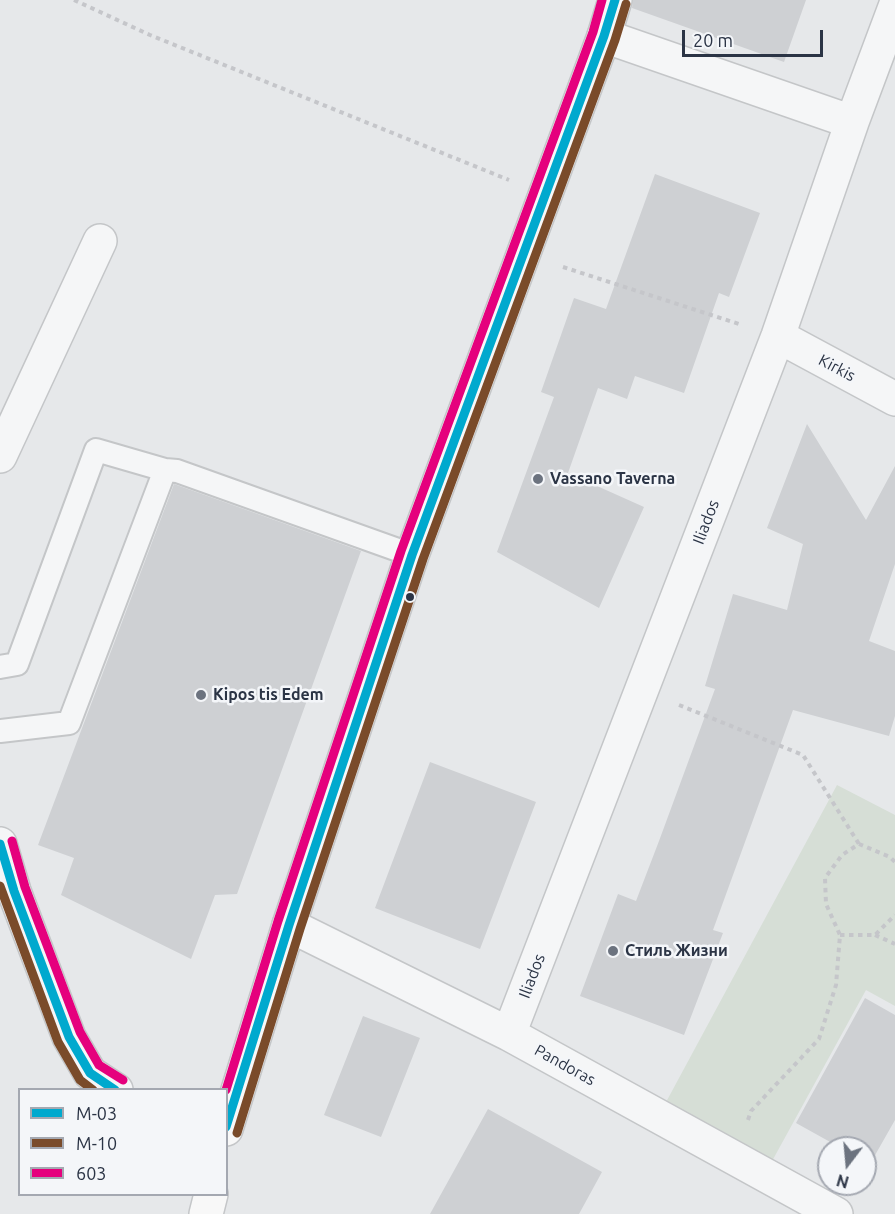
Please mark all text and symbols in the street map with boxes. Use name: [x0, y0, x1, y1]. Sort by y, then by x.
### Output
scale bar: [685, 18, 826, 56]
text: 20 m: [693, 30, 733, 50]
street label: Kirkis: [815, 350, 859, 386]
place label: Vassano Taverna: [550, 469, 675, 489]
marker: Vassano Taverna: [531, 472, 545, 486]
street label: Iliados: [689, 497, 723, 547]
unlabelled marker: [404, 591, 416, 603]
place label: Kipos tis Edem: [213, 685, 323, 705]
marker: Kipos tis Edem: [194, 688, 208, 702]
place label: Стиль Жизни: [625, 941, 728, 961]
marker: Стиль Жизни: [606, 944, 620, 958]
street label: Iliados: [515, 951, 549, 1001]
street label: Pandoras: [531, 1040, 599, 1090]
legend: [18, 1088, 228, 1196]
text: M-03: [76, 1103, 117, 1123]
text: M-10: [76, 1133, 117, 1153]
north arrow: [817, 1136, 877, 1196]
text: 603: [76, 1163, 106, 1183]
text: N: [834, 1171, 851, 1192]

